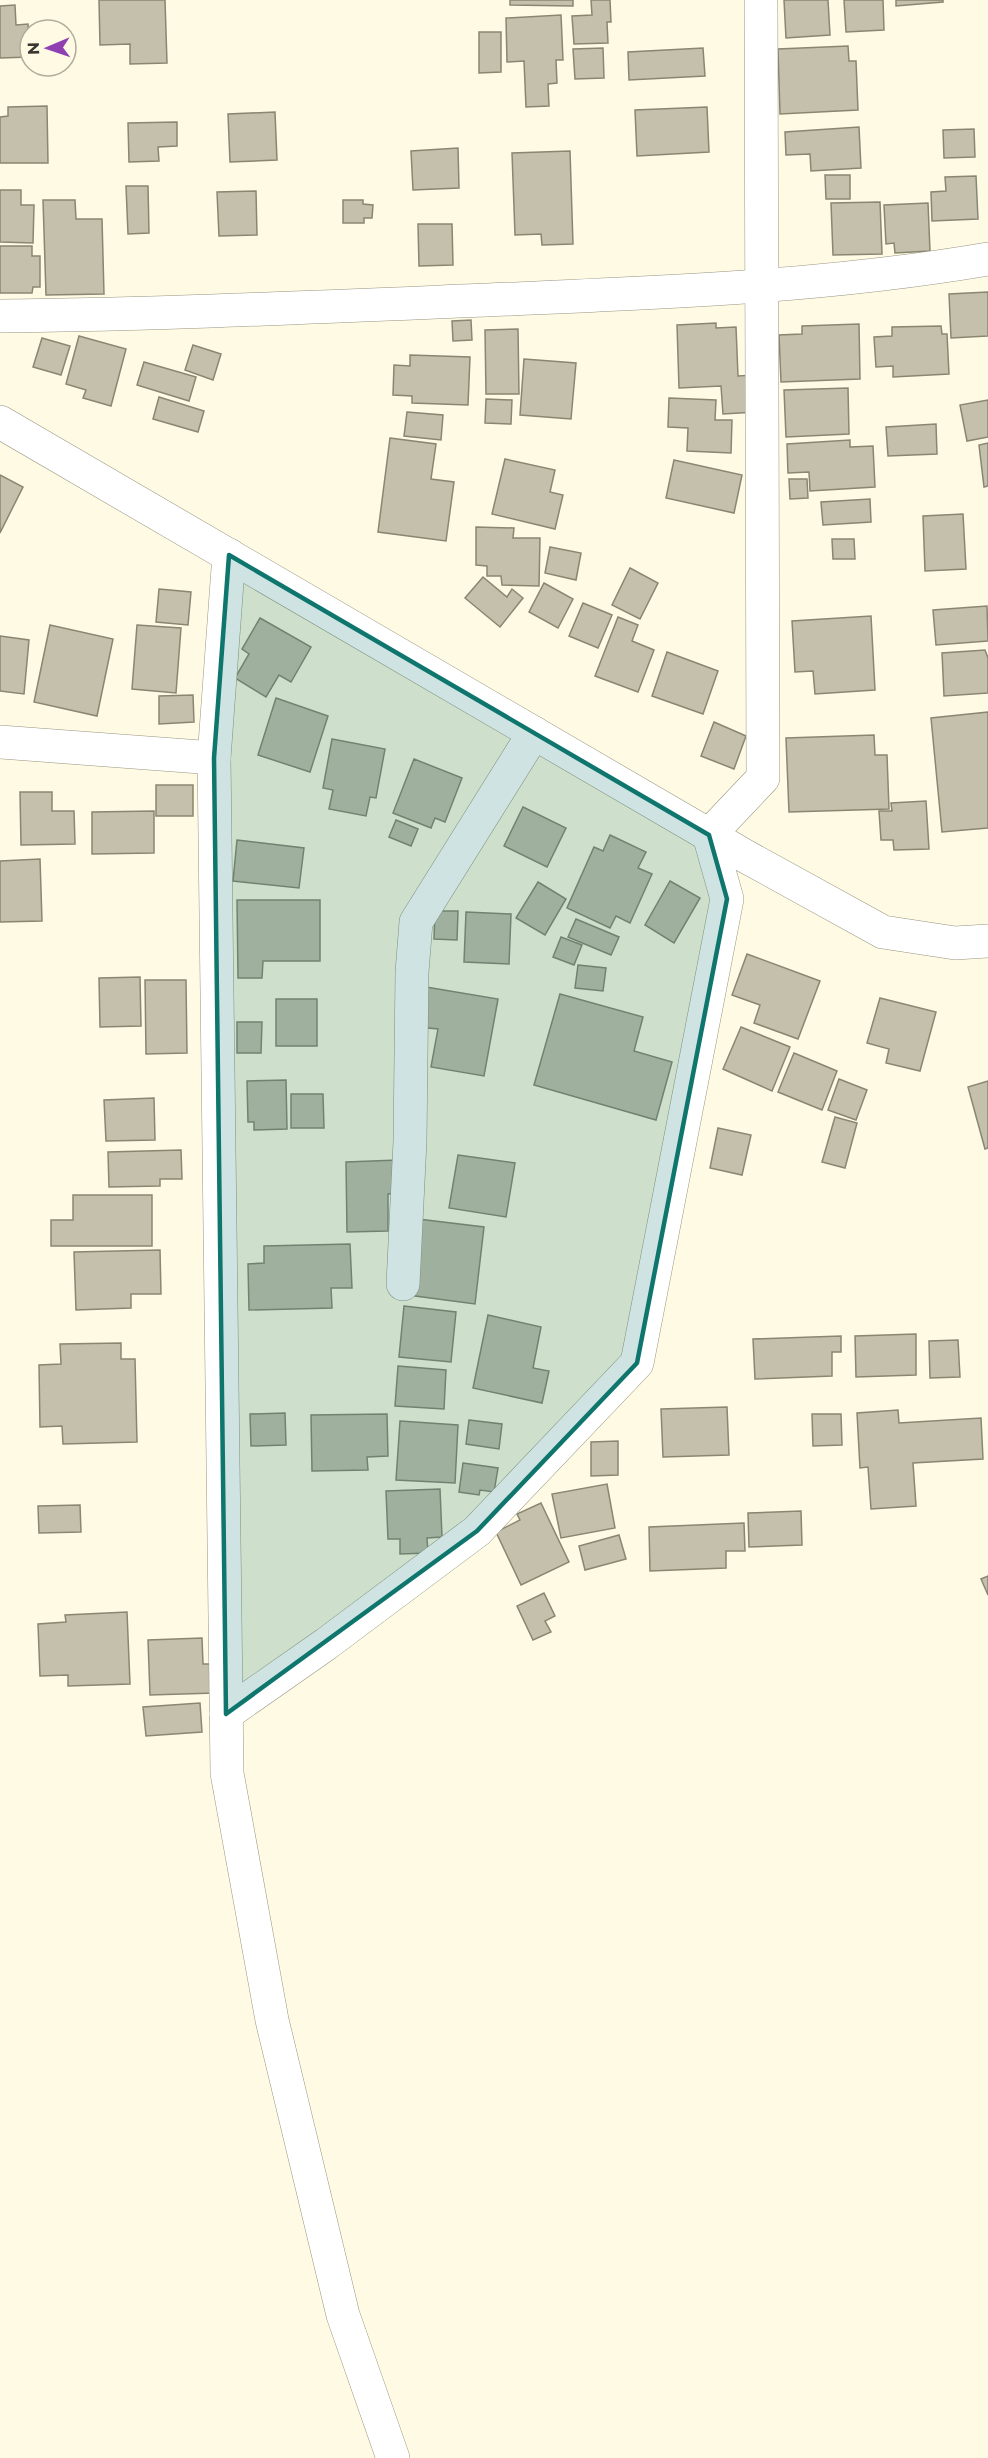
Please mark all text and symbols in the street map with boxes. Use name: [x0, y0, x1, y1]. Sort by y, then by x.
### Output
north arrow: [18, 18, 78, 78]
text: N: [24, 42, 43, 55]

